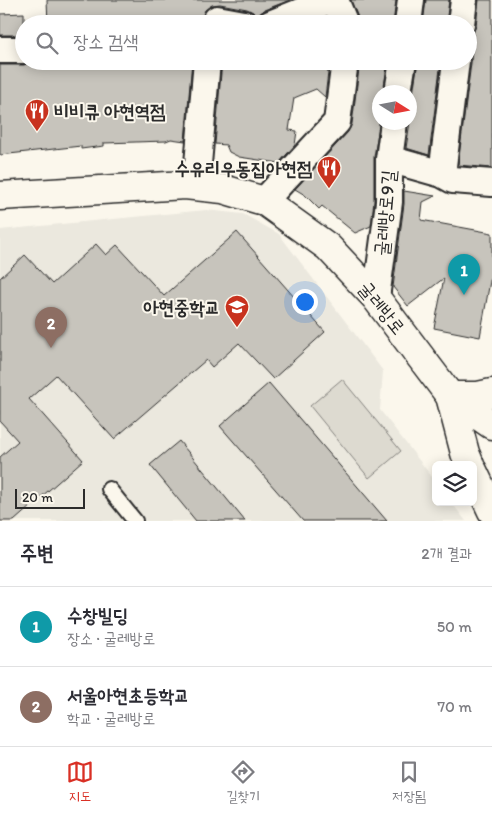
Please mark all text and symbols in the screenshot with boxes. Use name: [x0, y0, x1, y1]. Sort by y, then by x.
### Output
search box: [15, 15, 477, 70]
icon: search: [33, 29, 61, 57]
text: 장소 검색: [73, 30, 138, 53]
north arrow: [372, 85, 417, 130]
restaurant icon: 비비큐 아현역점: [24, 98, 50, 132]
place label: 비비큐 아현역점: [54, 100, 166, 123]
restaurant icon: 수유리우동집아현점: [316, 155, 342, 189]
place label: 수유리우동집아현점: [174, 157, 313, 180]
street label: 굴레방로9길: [370, 169, 400, 257]
pin: 1: [448, 254, 480, 295]
street label: 굴레방로: [354, 277, 410, 339]
your location: [292, 289, 318, 315]
school or university icon: 아현중학교: [224, 294, 250, 328]
place label: 아현중학교: [144, 296, 220, 319]
pin: 2: [35, 307, 67, 348]
map controls: [432, 461, 477, 506]
button: layers: [432, 461, 477, 506]
scale bar: [15, 486, 85, 509]
text: 20 m: [22, 489, 53, 506]
text: 주변: [20, 540, 54, 565]
text: 2개 결과: [421, 544, 472, 563]
text: 수창빌딩: [67, 604, 128, 627]
text: 1: [32, 617, 40, 636]
text: 50 m: [437, 617, 472, 636]
text: 장소 · 굴레방로: [67, 629, 155, 648]
text: 서울아현초등학교: [67, 684, 189, 707]
text: 2: [32, 697, 40, 716]
text: 70 m: [437, 697, 472, 716]
text: 학교 · 굴레방로: [67, 709, 155, 728]
tab: 지도: [66, 758, 94, 806]
tab: 길찾기: [226, 758, 260, 806]
tab: 저장됨: [392, 758, 426, 806]

